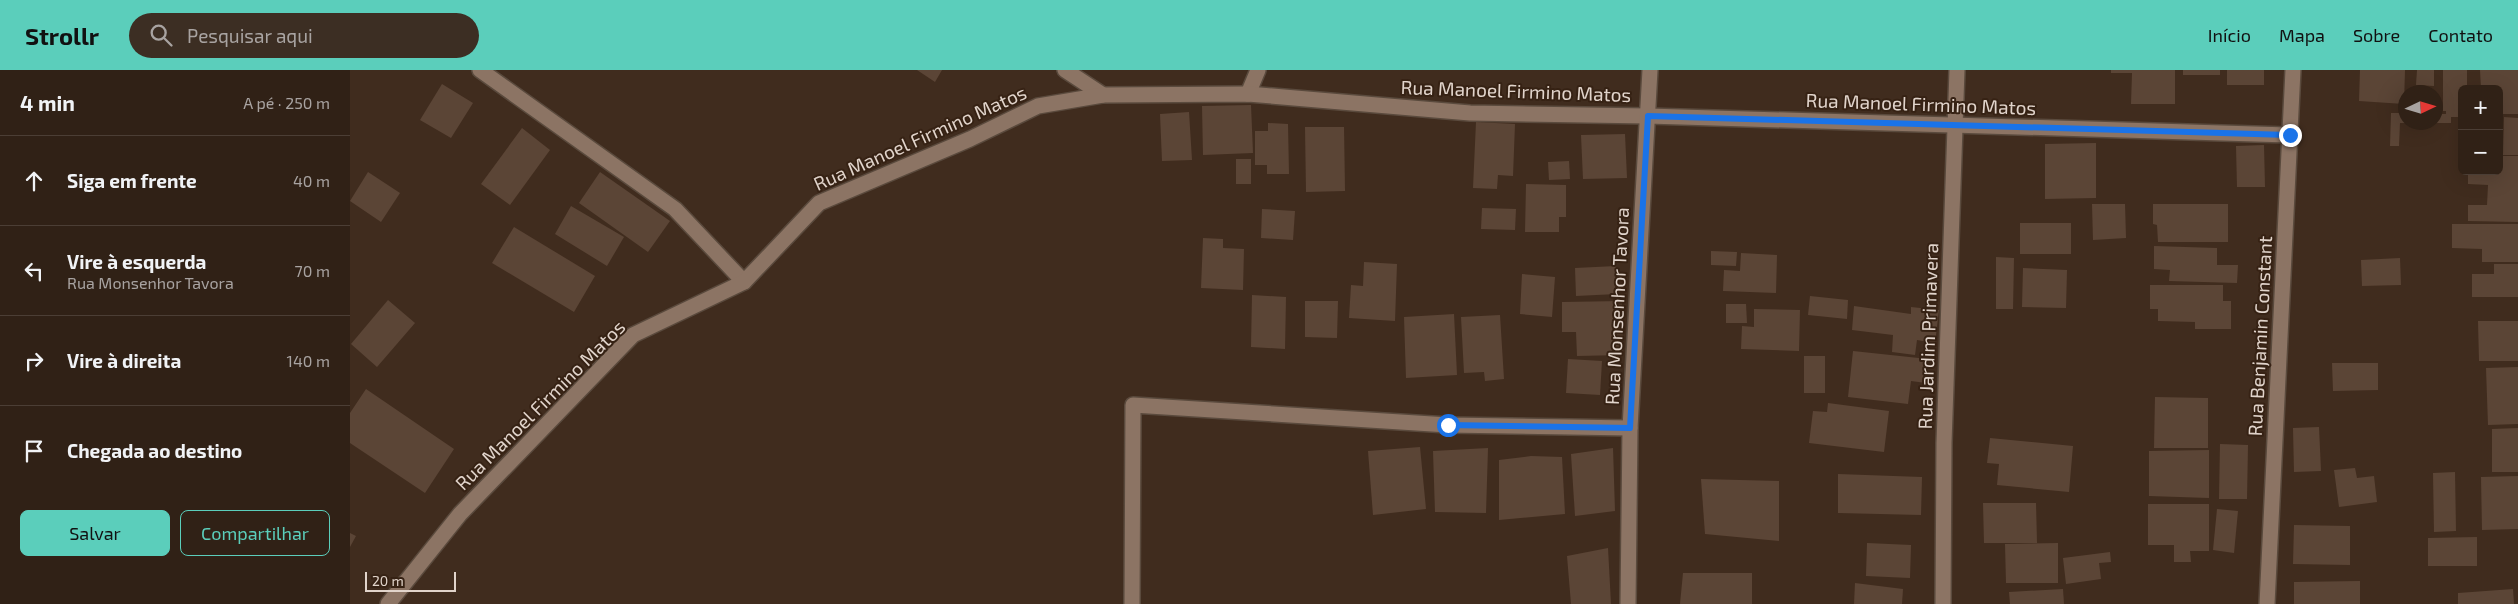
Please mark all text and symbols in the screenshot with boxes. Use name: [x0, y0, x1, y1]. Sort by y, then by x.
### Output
search box: [129, 13, 479, 58]
text: Strollr: [25, 21, 99, 50]
icon: search: [147, 21, 175, 49]
text: Pesquisar aqui: [187, 24, 313, 47]
text: Início: [2208, 24, 2251, 46]
text: Mapa: [2279, 24, 2325, 46]
text: Sobre: [2353, 24, 2400, 46]
text: Contato: [2428, 24, 2493, 46]
street label: Rua Manoel Firmino Matos: [1400, 75, 1632, 106]
street label: Rua Manoel Firmino Matos: [810, 80, 1030, 195]
north arrow: [2398, 85, 2443, 130]
map controls: [2458, 85, 2503, 175]
button: +: [2458, 85, 2503, 130]
street label: Rua Manoel Firmino Matos: [1805, 88, 2037, 119]
text: 4 min: [20, 90, 75, 115]
text: A pé · 250 m: [243, 93, 330, 112]
route end: [2279, 124, 2302, 147]
button: −: [2458, 130, 2503, 175]
icon: ahead: [20, 167, 48, 195]
text: Siga em frente: [67, 169, 197, 192]
text: 40 m: [293, 171, 330, 190]
street label: Rua Monsenhor Tavora: [1600, 207, 1633, 405]
street label: Rua Benjamin Constant: [2243, 235, 2276, 437]
street label: Rua Jardim Primavera: [1913, 242, 1942, 430]
text: Vire à esquerda: [67, 250, 206, 273]
icon: left: [20, 257, 48, 285]
text: 70 m: [295, 261, 330, 280]
text: Rua Monsenhor Tavora: [67, 273, 234, 292]
street label: Rua Manoel Firmino Matos: [450, 315, 629, 494]
icon: right: [20, 347, 48, 375]
text: Vire à direita: [67, 349, 181, 372]
text: 140 m: [287, 351, 330, 370]
route start: [1437, 414, 1460, 437]
icon: arrive: [20, 437, 48, 465]
text: Chegada ao destino: [67, 439, 242, 462]
button: Salvar: [20, 510, 170, 556]
button: Compartilhar: [180, 510, 330, 556]
scale bar: [365, 569, 456, 592]
text: 20 m: [372, 572, 404, 589]

